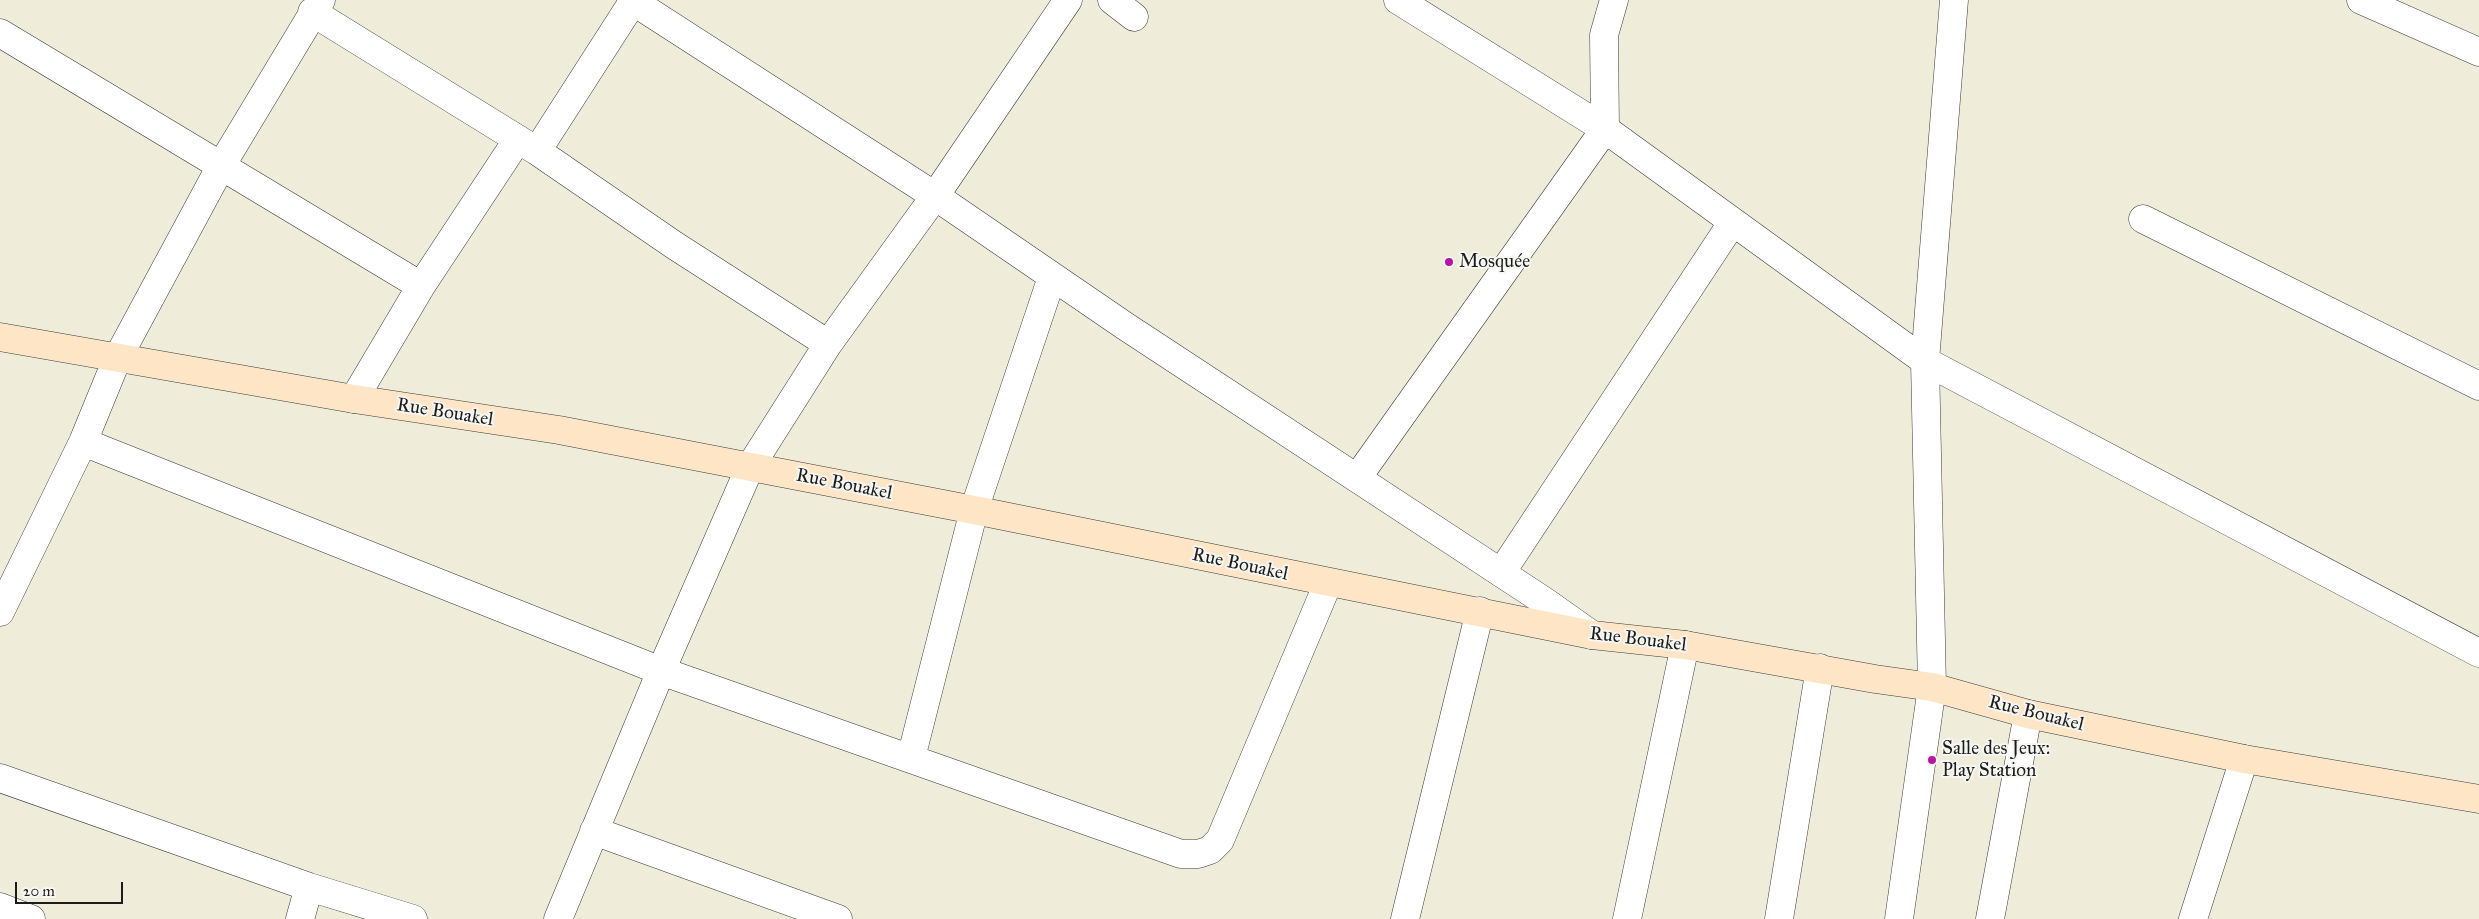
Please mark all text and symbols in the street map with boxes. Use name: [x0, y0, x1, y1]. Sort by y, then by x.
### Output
place label: Mosquée: [1459, 251, 1530, 273]
marker: Mosquée: [1443, 256, 1455, 268]
street label: Rue Bouakel: [395, 394, 495, 432]
street label: Rue Bouakel: [794, 465, 894, 505]
street label: Rue Bouakel: [1190, 544, 1290, 586]
street label: Rue Bouakel: [1588, 623, 1688, 657]
street label: Rue Bouakel: [1986, 691, 2086, 737]
place label: Salle des Jeux: Play Station: [1942, 738, 2050, 782]
marker: Salle des Jeux: Play Station: [1926, 754, 1938, 766]
scale bar: [18, 872, 125, 904]
text: 20 m: [23, 882, 55, 900]

